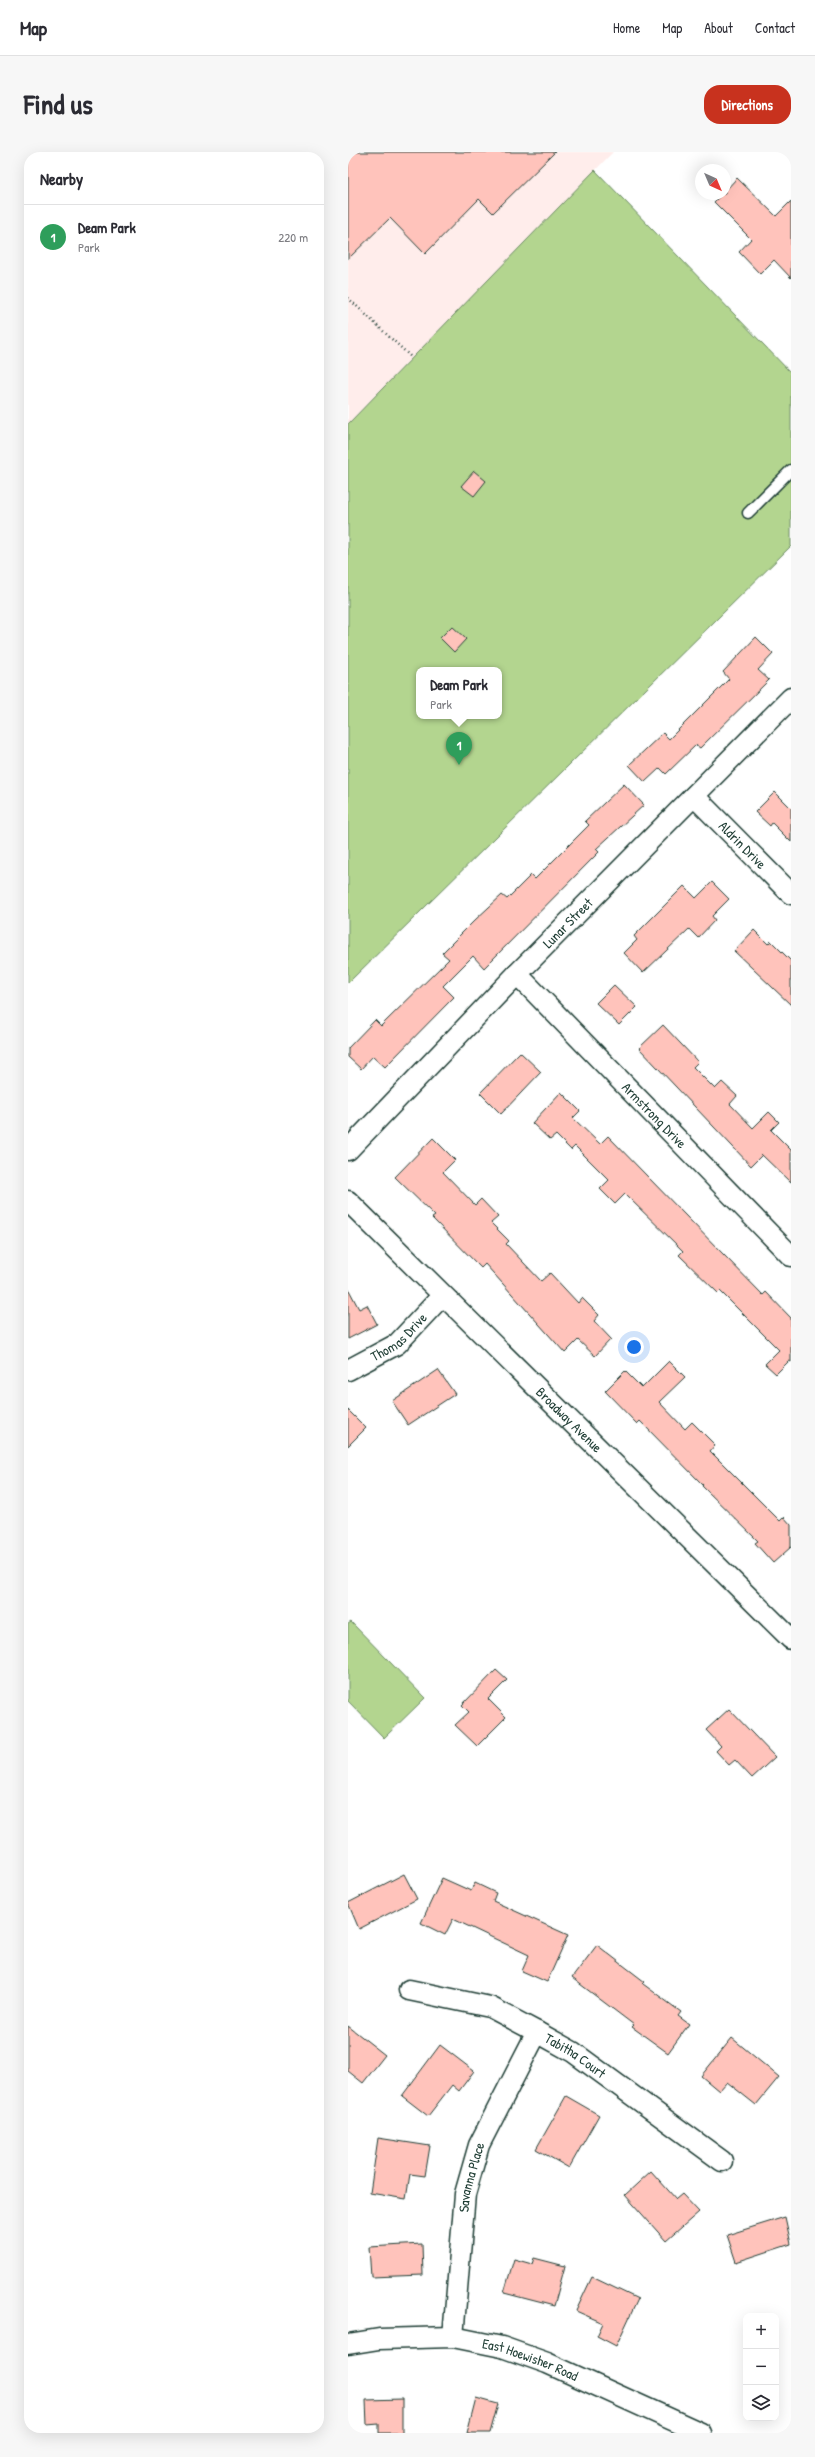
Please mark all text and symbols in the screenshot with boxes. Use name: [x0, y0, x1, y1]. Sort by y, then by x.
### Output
text: Map: [20, 15, 47, 41]
text: Home: [613, 18, 640, 37]
text: Map: [662, 18, 682, 37]
text: About: [704, 18, 733, 37]
text: Contact: [755, 18, 795, 37]
text: Find us: [24, 85, 93, 123]
button: Directions: [704, 85, 791, 124]
north arrow: [695, 164, 731, 200]
text: Nearby: [40, 167, 83, 190]
text: Deam Park: [78, 217, 136, 238]
text: 1: [51, 228, 55, 246]
text: 220 m: [278, 228, 308, 246]
text: Park: [78, 238, 100, 256]
popup: [416, 667, 502, 719]
text: Deam Park: [430, 674, 488, 695]
text: Park: [430, 695, 452, 713]
pin: 1: [446, 732, 472, 765]
street label: Aldrin Drive: [715, 817, 771, 873]
street label: Lunar Street: [538, 893, 597, 952]
street label: Armstrong Drive: [618, 1078, 691, 1152]
street label: Thomas Drive: [367, 1308, 431, 1365]
your location: [624, 1337, 644, 1357]
street label: Broadway Avenue: [532, 1382, 607, 1457]
street label: Tabitha Court: [542, 2028, 610, 2082]
street label: Savanna Place: [454, 2140, 488, 2213]
map controls: [743, 2313, 779, 2421]
button: +: [743, 2313, 779, 2349]
street label: East Hoewisher Road: [481, 2333, 582, 2385]
button: −: [743, 2349, 779, 2385]
button: layers: [743, 2385, 779, 2421]

